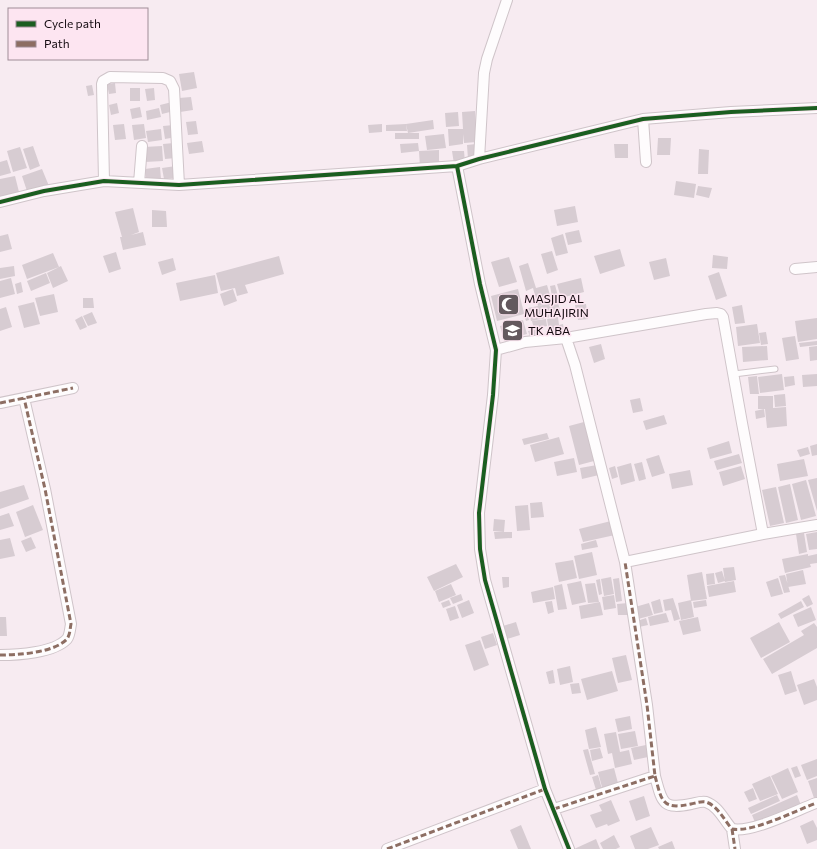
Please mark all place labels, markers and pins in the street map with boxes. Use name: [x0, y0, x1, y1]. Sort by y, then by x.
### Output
place label: MASJID AL MUHAJIRIN: [524, 291, 589, 320]
mosque icon: MASJID AL MUHAJIRIN: [495, 292, 521, 318]
school or university icon: TK ABA: [500, 317, 526, 343]
place label: TK ABA: [528, 323, 570, 337]

